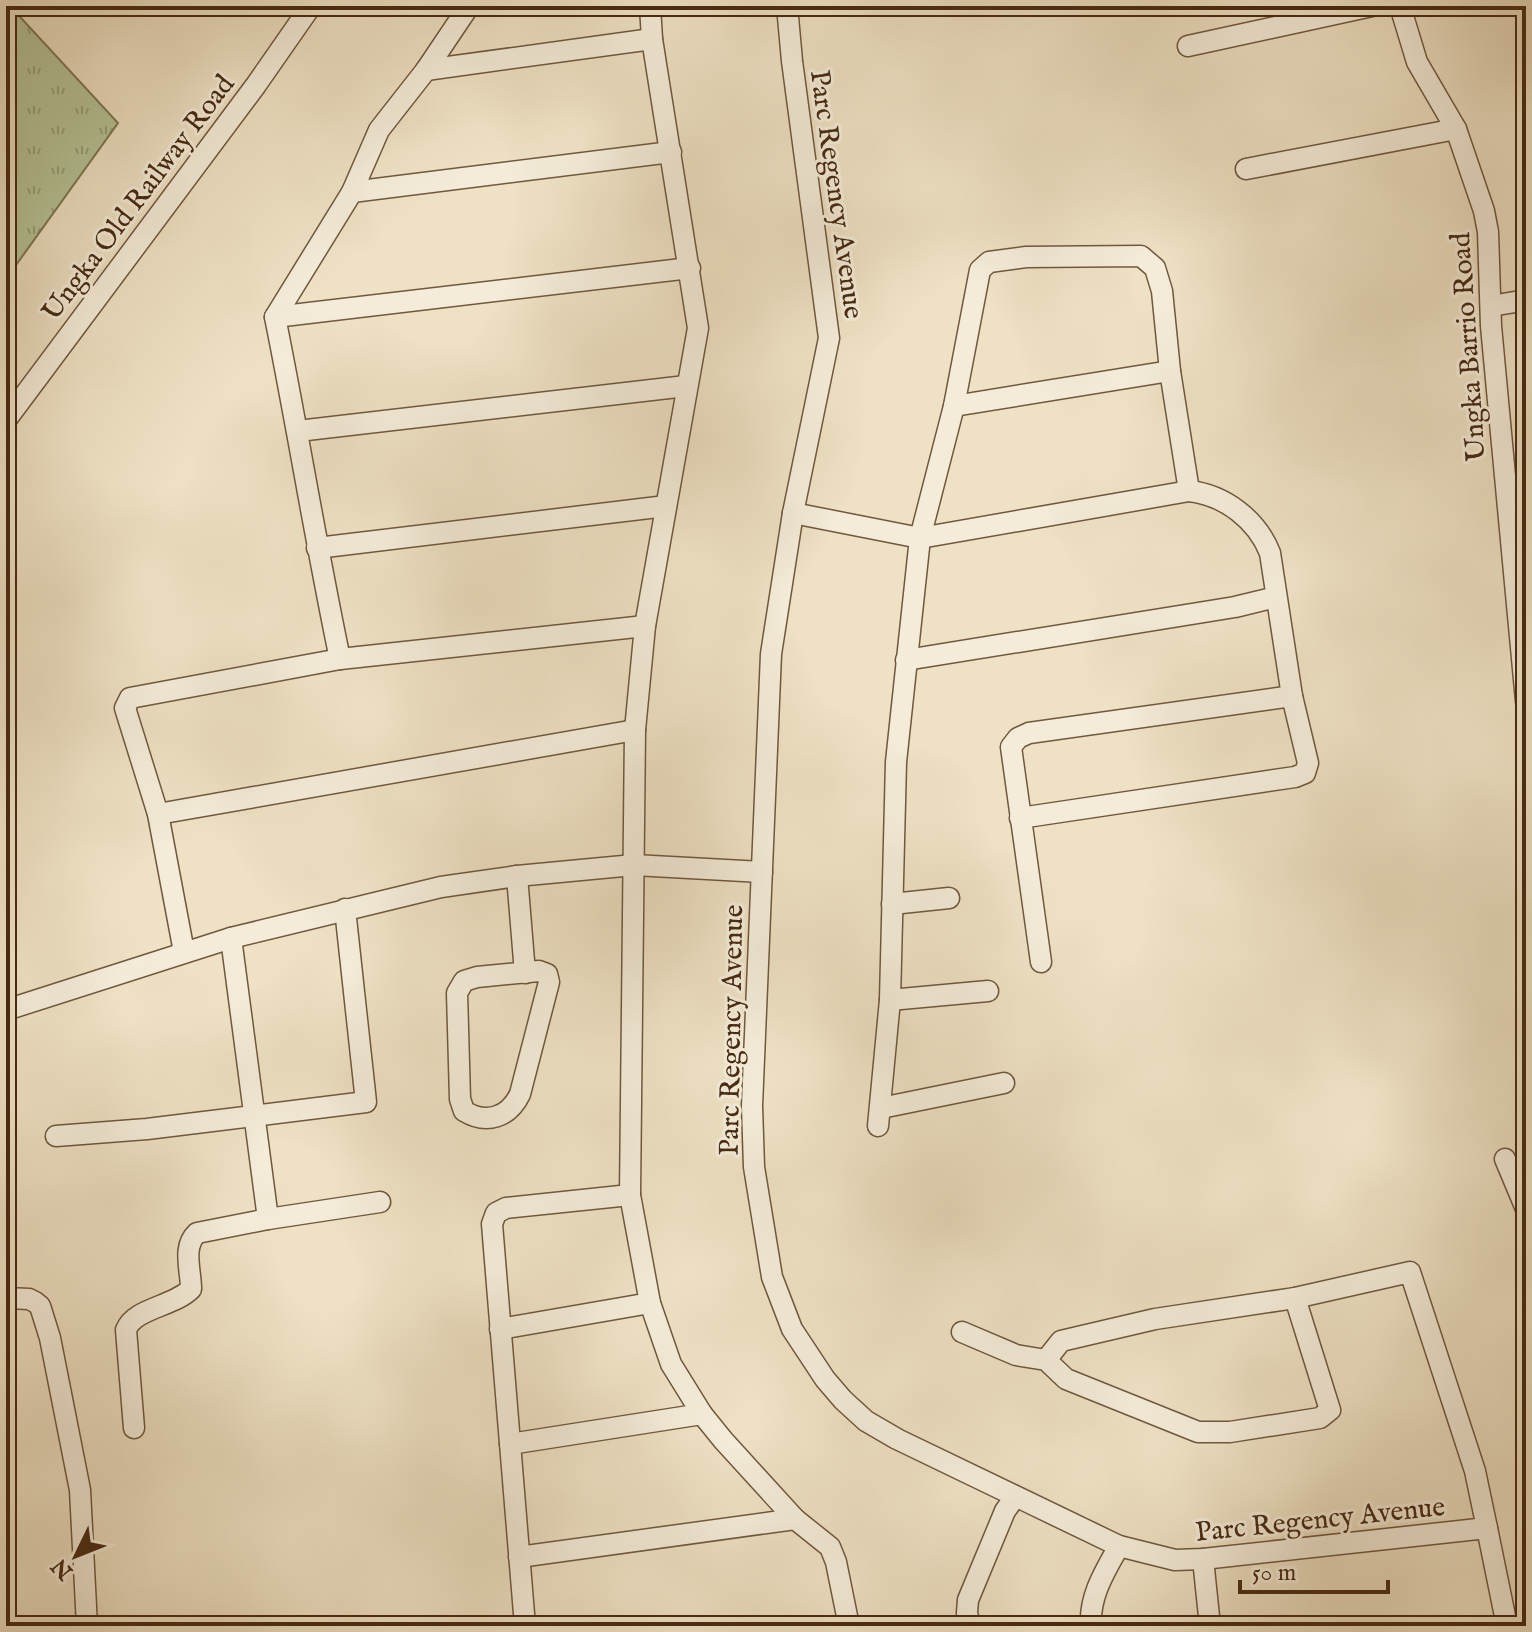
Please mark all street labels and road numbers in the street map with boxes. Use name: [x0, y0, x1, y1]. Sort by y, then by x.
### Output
street label: Ungka Old Railway Road: [35, 68, 243, 329]
street label: Parc Regency Avenue: [801, 68, 870, 321]
street label: Ungka Barrio Road: [1444, 231, 1495, 462]
street label: Parc Regency Avenue: [713, 904, 752, 1156]
street label: Parc Regency Avenue: [1194, 1490, 1447, 1551]

